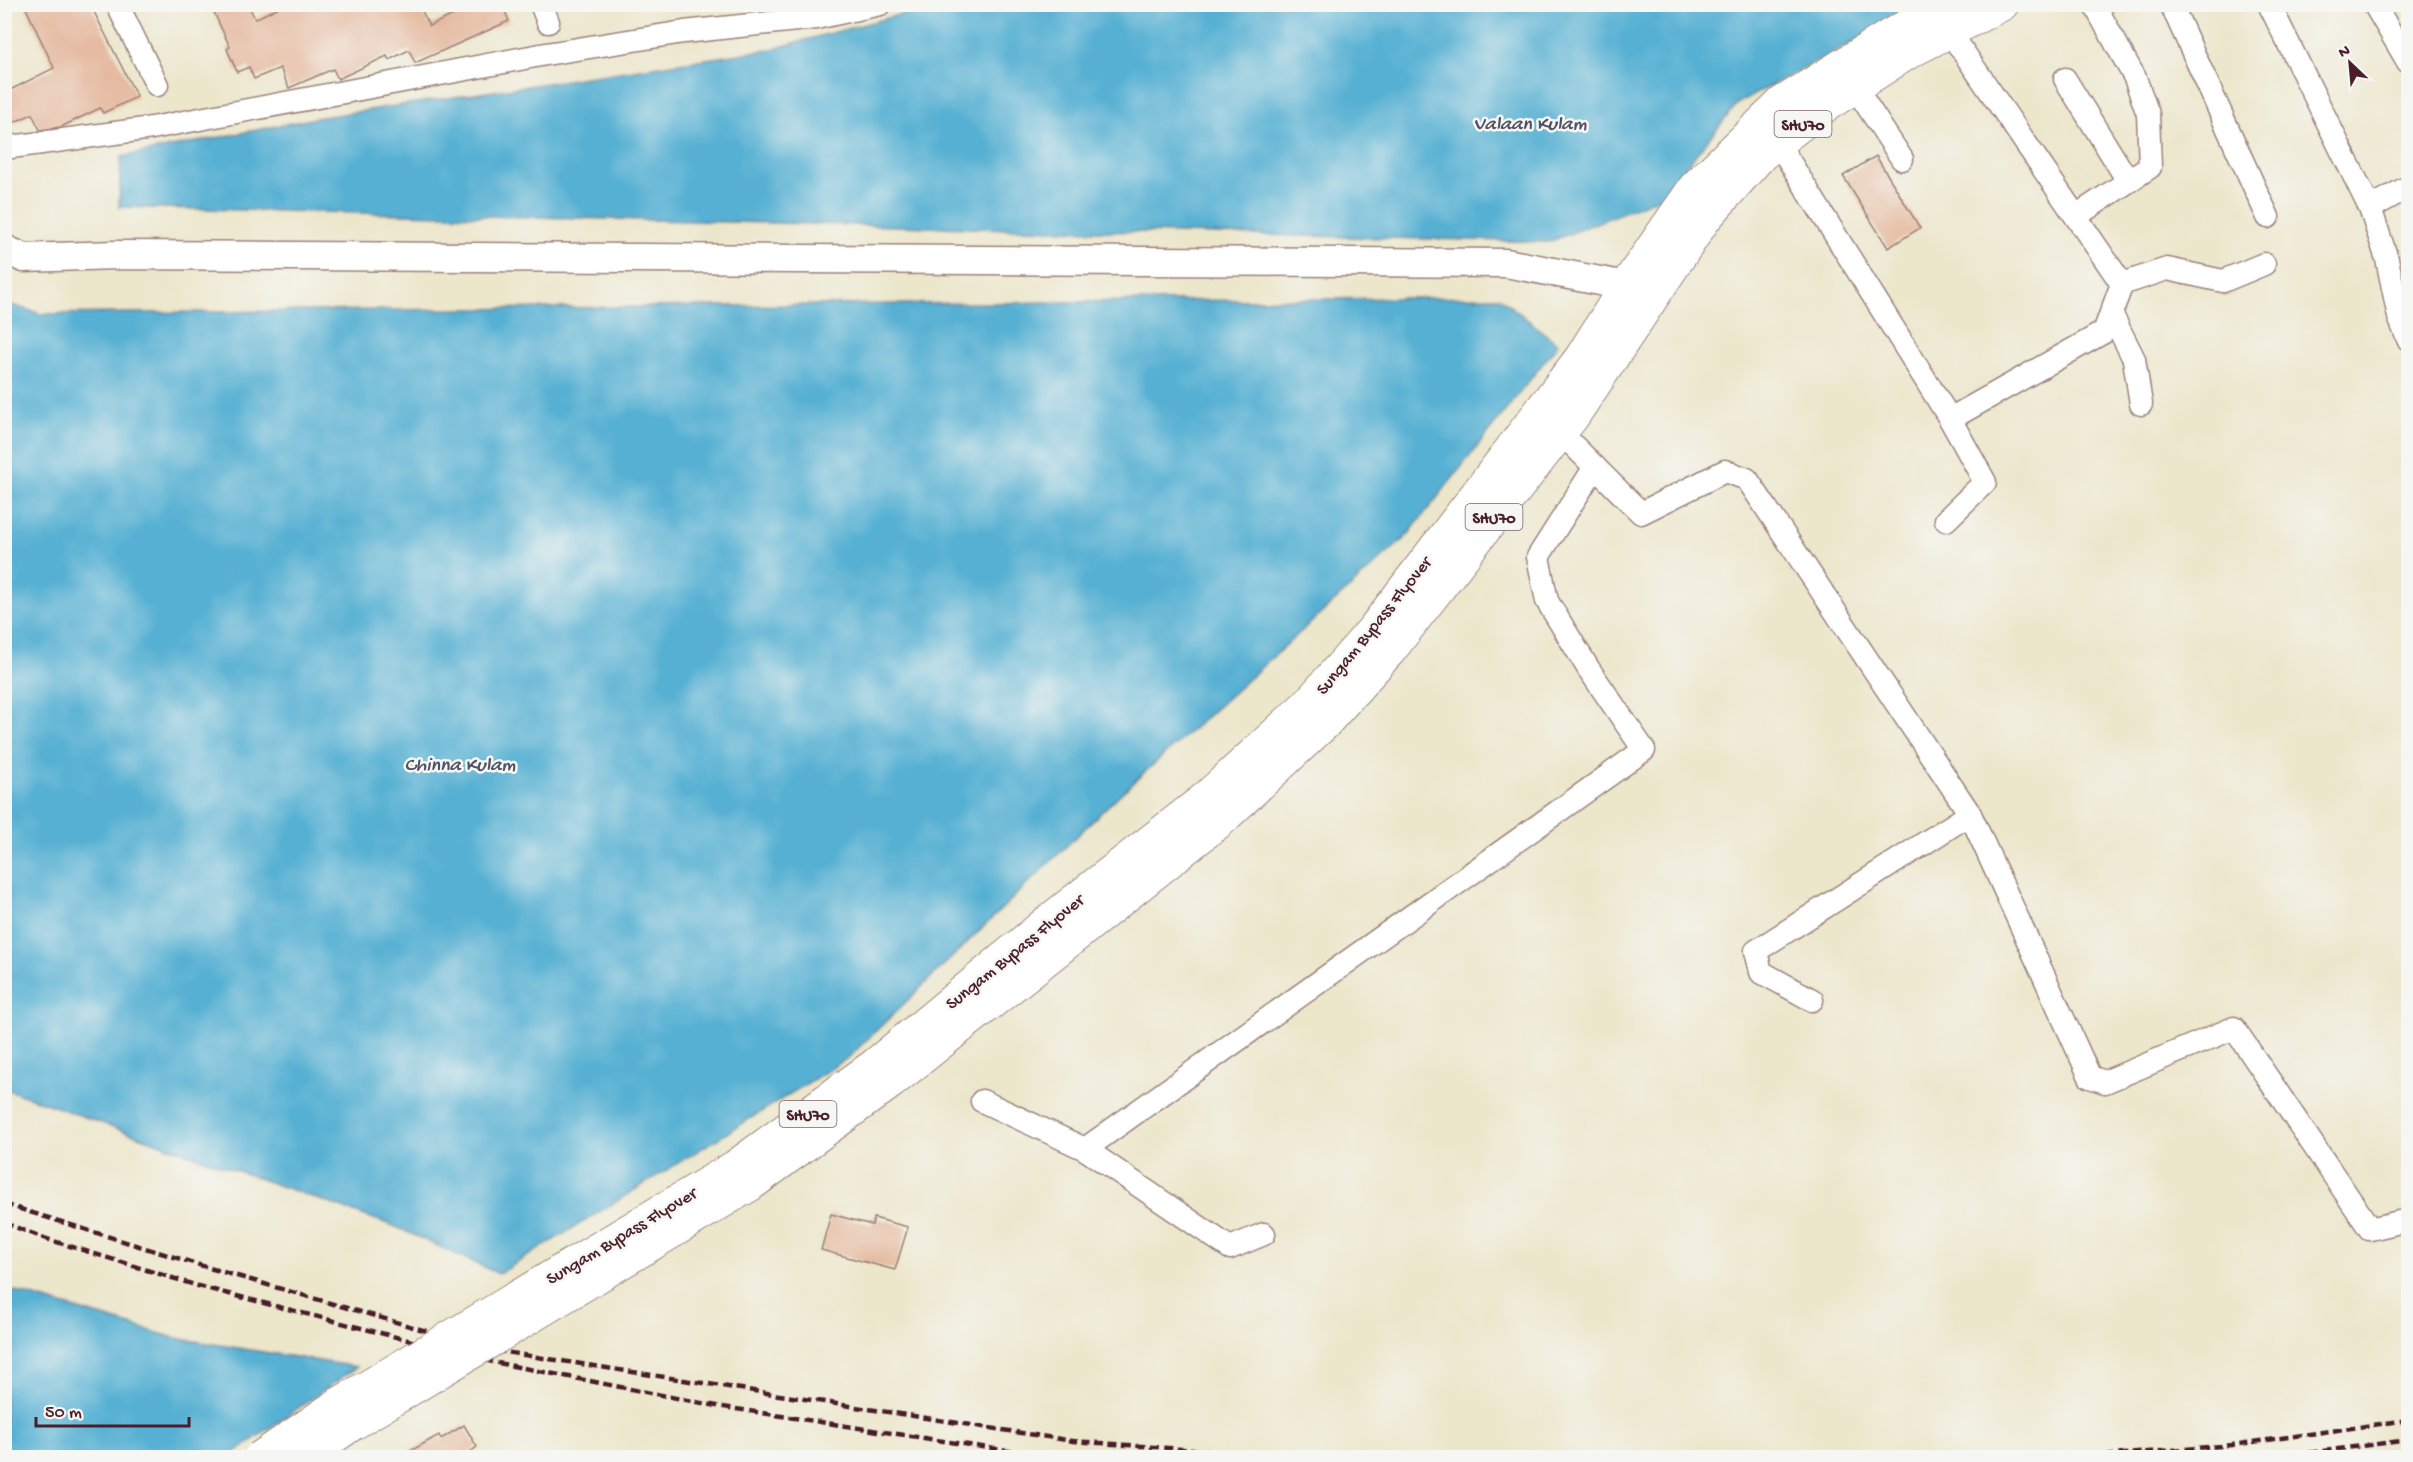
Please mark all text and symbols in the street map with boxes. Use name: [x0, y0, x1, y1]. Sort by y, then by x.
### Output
north arrow: [2320, 33, 2380, 93]
text: N: [2336, 42, 2354, 63]
road number: SHU70: [1774, 111, 1832, 137]
water label: Valaan Kulam: [1473, 114, 1587, 137]
road number: SHU70: [1466, 504, 1522, 530]
street label: Sungam Bypass Flyover: [1313, 552, 1438, 700]
water label: Chinna Kulam: [405, 755, 516, 778]
street label: Sungam Bypass Flyover: [942, 890, 1090, 1015]
road number: SHU70: [780, 1101, 836, 1127]
street label: Sungam Bypass Flyover: [543, 1183, 703, 1290]
scale bar: [36, 1390, 189, 1428]
text: 50 m: [45, 1403, 82, 1424]

